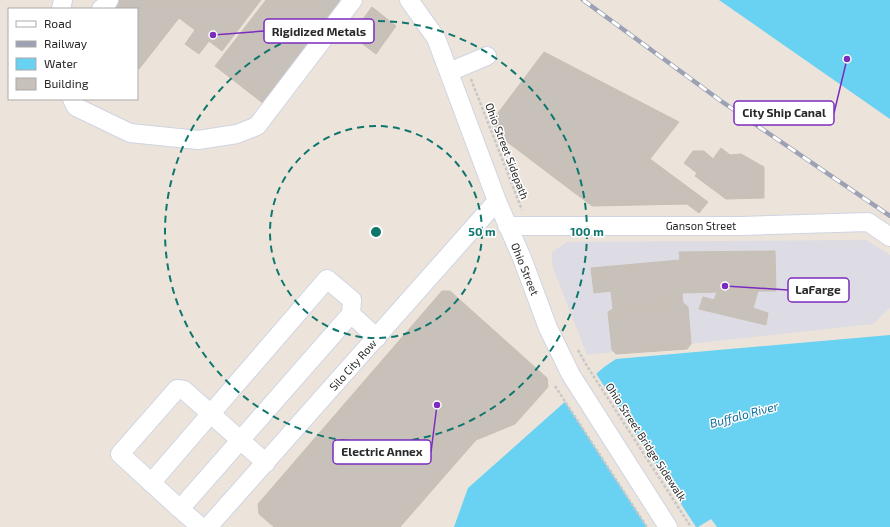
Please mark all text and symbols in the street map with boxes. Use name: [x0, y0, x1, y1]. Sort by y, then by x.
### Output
legend: [8, 8, 138, 100]
text: Road: [44, 16, 72, 30]
callout: Rigidized Metals: [264, 19, 374, 43]
text: Rigidized Metals: [272, 24, 366, 38]
text: Railway: [44, 36, 88, 50]
text: Water: [44, 56, 78, 70]
text: Building: [44, 76, 89, 90]
street label: Ohio Street Sidepath: [483, 101, 532, 201]
callout: City Ship Canal: [734, 101, 834, 125]
text: City Ship Canal: [742, 105, 826, 120]
street label: Ganson Street: [666, 219, 736, 232]
text: 50 m: [468, 224, 496, 238]
text: 100 m: [570, 224, 604, 238]
centre of rings: [369, 225, 383, 239]
street label: Ohio Street: [509, 241, 542, 297]
callout: LaFarge: [788, 278, 849, 302]
text: LaFarge: [795, 282, 841, 296]
street label: Silo City Row: [326, 336, 379, 393]
street label: Ohio Street Bridge Sidewalk: [603, 380, 690, 503]
water label: Buffalo River: [708, 398, 780, 430]
callout: Electric Annex: [333, 440, 431, 464]
text: Electric Annex: [341, 444, 423, 458]

